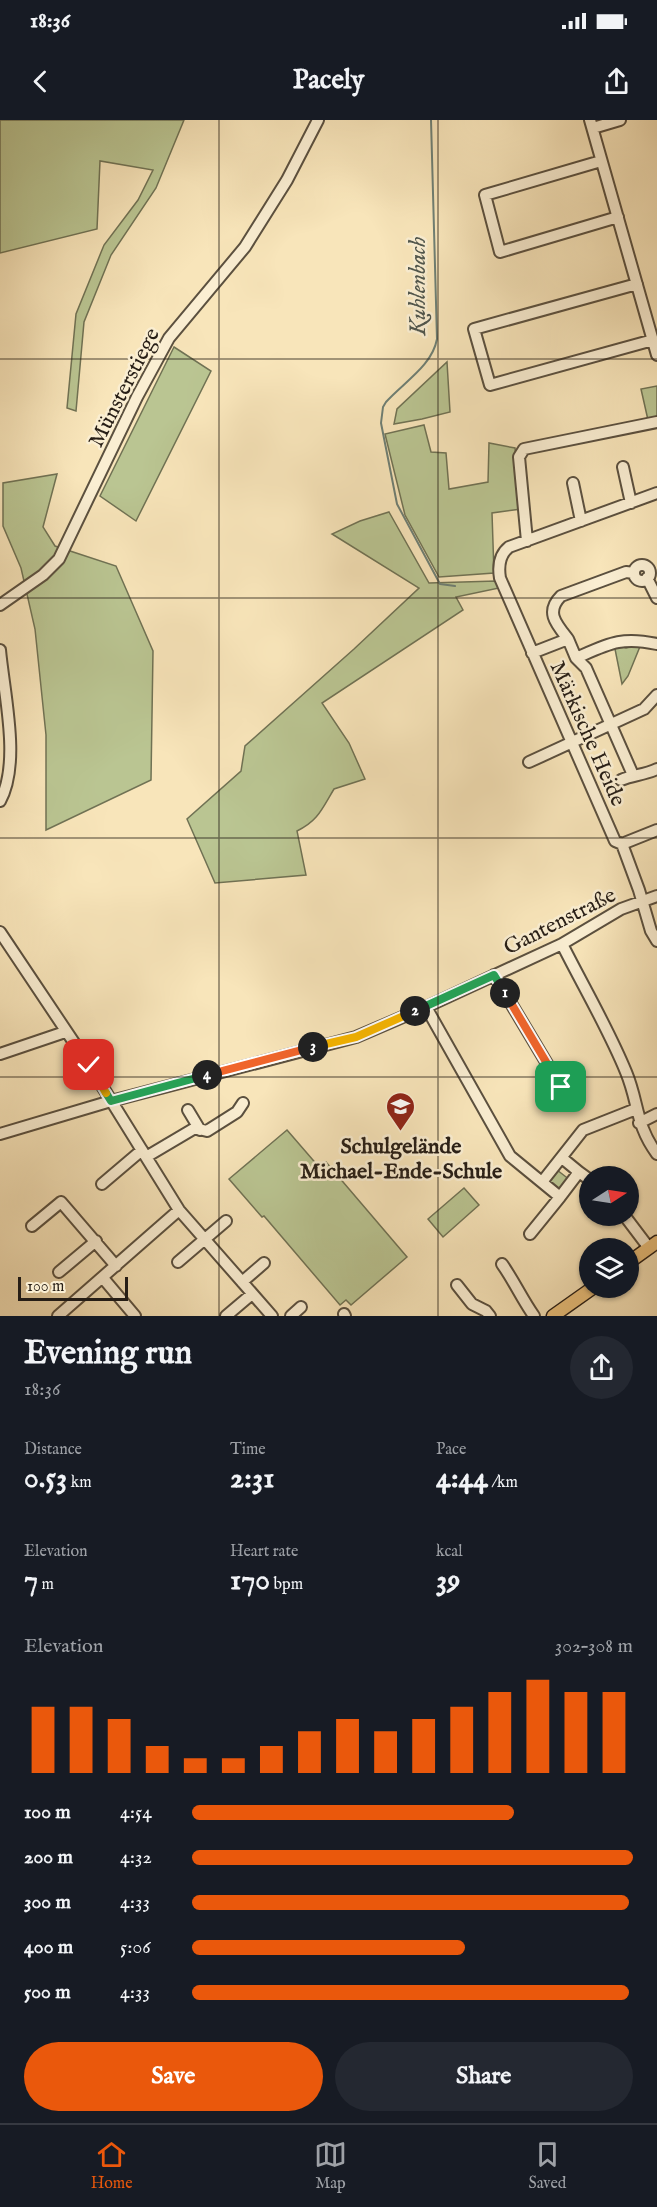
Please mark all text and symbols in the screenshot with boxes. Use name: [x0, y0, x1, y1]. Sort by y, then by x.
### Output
text: 18:36: [30, 7, 70, 35]
text: Pacely: [293, 64, 364, 98]
icon: back: [24, 65, 57, 98]
icon: share: [600, 65, 633, 98]
water label: Kuhlenbach: [403, 237, 434, 336]
street label: Münsterstiege: [83, 324, 167, 452]
street label: Märkische Heide: [543, 657, 632, 811]
street label: Gantenstraße: [499, 882, 621, 962]
pin: 1: [490, 978, 520, 1008]
text: 1: [502, 983, 508, 1003]
pin: 2: [400, 996, 430, 1026]
text: 2: [411, 1001, 419, 1021]
pin: 3: [298, 1032, 328, 1062]
text: 3: [310, 1037, 316, 1057]
pin: [63, 1039, 114, 1090]
icon: check: [72, 1048, 105, 1081]
pin: 4: [192, 1060, 222, 1090]
pin: [535, 1061, 586, 1112]
text: 4: [203, 1065, 211, 1085]
icon: arrive: [544, 1070, 577, 1103]
school or university icon: Schulgelände Michael-Ende-Schule: [385, 1090, 417, 1132]
place label: Schulgelände Michael-Ende-Schule: [300, 1133, 502, 1186]
north arrow: [579, 1166, 639, 1226]
map controls: [579, 1166, 639, 1298]
button: layers: [579, 1238, 639, 1298]
scale bar: [18, 1274, 128, 1302]
text: 100 m: [27, 1277, 64, 1297]
text: Evening run: [24, 1333, 192, 1375]
button: share: [570, 1336, 633, 1399]
text: 18:36: [24, 1377, 60, 1402]
text: Distance: [24, 1440, 82, 1460]
text: Time: [230, 1440, 266, 1460]
text: Pace: [436, 1440, 466, 1460]
text: 0.53: [24, 1460, 67, 1498]
text: 2:31: [230, 1460, 274, 1498]
text: 4:44: [436, 1460, 488, 1498]
text: km: [67, 1473, 92, 1493]
text: /km: [488, 1473, 518, 1493]
text: Elevation: [24, 1542, 87, 1562]
text: Heart rate: [230, 1542, 298, 1562]
text: kcal: [436, 1542, 463, 1562]
text: 7: [24, 1562, 38, 1600]
text: 170: [230, 1562, 270, 1600]
text: 39: [436, 1562, 460, 1600]
text: m: [38, 1575, 54, 1595]
text: bpm: [270, 1575, 303, 1595]
text: Elevation: [24, 1634, 103, 1659]
text: 302–308 m: [555, 1634, 633, 1659]
text: 100 m: [24, 1800, 71, 1825]
text: 4:54: [120, 1800, 152, 1825]
text: 200 m: [24, 1845, 73, 1870]
text: 4:32: [120, 1845, 152, 1870]
text: 300 m: [24, 1890, 71, 1915]
text: 4:33: [120, 1890, 150, 1915]
text: 400 m: [24, 1935, 73, 1960]
text: 5:06: [120, 1935, 151, 1960]
text: 500 m: [24, 1980, 71, 2005]
text: 4:33: [120, 1980, 150, 2005]
button: Save: [24, 2042, 323, 2111]
button: Share: [335, 2042, 633, 2111]
tab: Home: [91, 2138, 133, 2194]
tab: Map: [314, 2138, 347, 2194]
tab: Saved: [528, 2138, 566, 2194]

